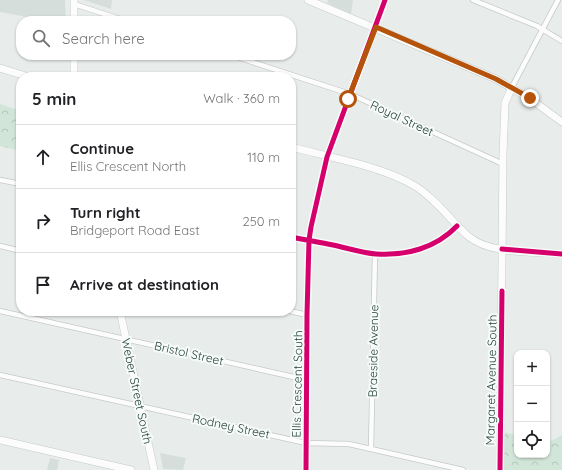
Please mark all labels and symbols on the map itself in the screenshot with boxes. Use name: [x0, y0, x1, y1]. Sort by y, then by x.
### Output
route end: [521, 89, 539, 107]
route start: [339, 90, 357, 108]
street label: Royal Street: [368, 97, 436, 139]
street label: Braeside Avenue: [365, 304, 381, 398]
street label: Margaret Avenue South: [482, 314, 500, 446]
street label: Ellis Crescent South: [289, 330, 305, 438]
street label: Weber Street South: [118, 337, 156, 445]
street label: Bristol Street: [153, 338, 225, 368]
street label: Rodney Street: [191, 410, 271, 442]

